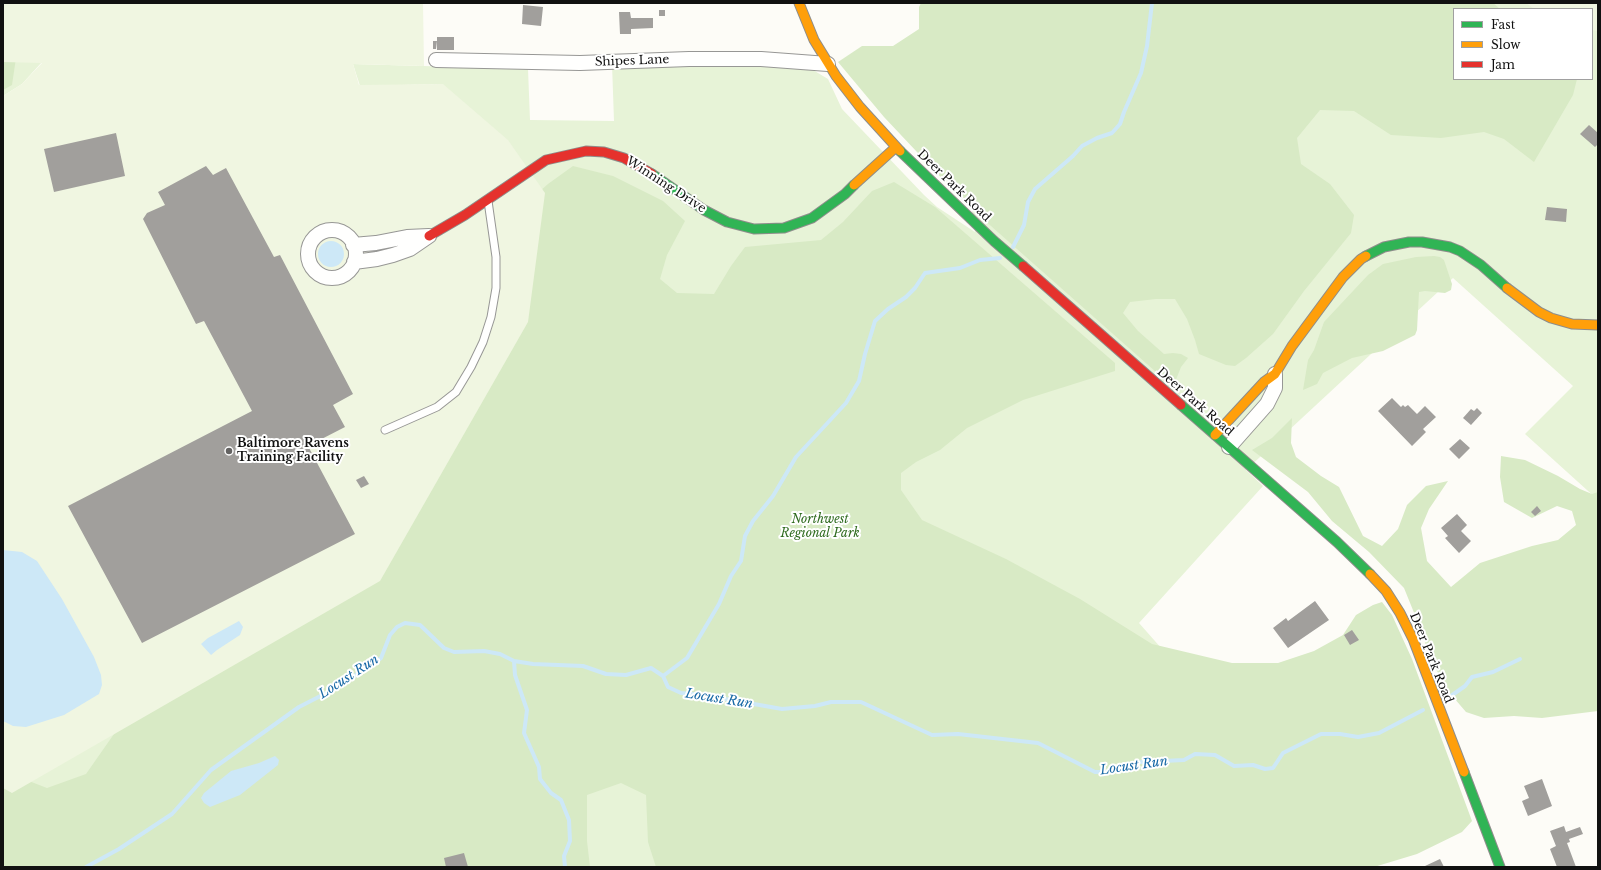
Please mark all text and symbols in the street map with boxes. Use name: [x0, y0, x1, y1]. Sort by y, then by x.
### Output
legend: [1453, 8, 1593, 80]
text: Fast: [1491, 17, 1515, 32]
text: Slow: [1491, 37, 1520, 52]
street label: Shipes Lane: [595, 53, 669, 69]
text: Jam: [1491, 57, 1515, 72]
street label: Deer Park Road: [914, 147, 994, 225]
street label: Winning Drive: [624, 154, 708, 216]
street label: Deer Park Road: [1154, 365, 1236, 439]
place label: Baltimore Ravens Training Facility: [237, 437, 349, 465]
marker: Baltimore Ravens Training Facility: [224, 446, 234, 456]
park label: Northwest Regional Park: [780, 513, 860, 541]
street label: Deer Park Road: [1406, 610, 1456, 706]
water label: Locust Run: [316, 652, 382, 702]
water label: Locust Run: [684, 686, 754, 712]
water label: Locust Run: [1099, 754, 1169, 778]

